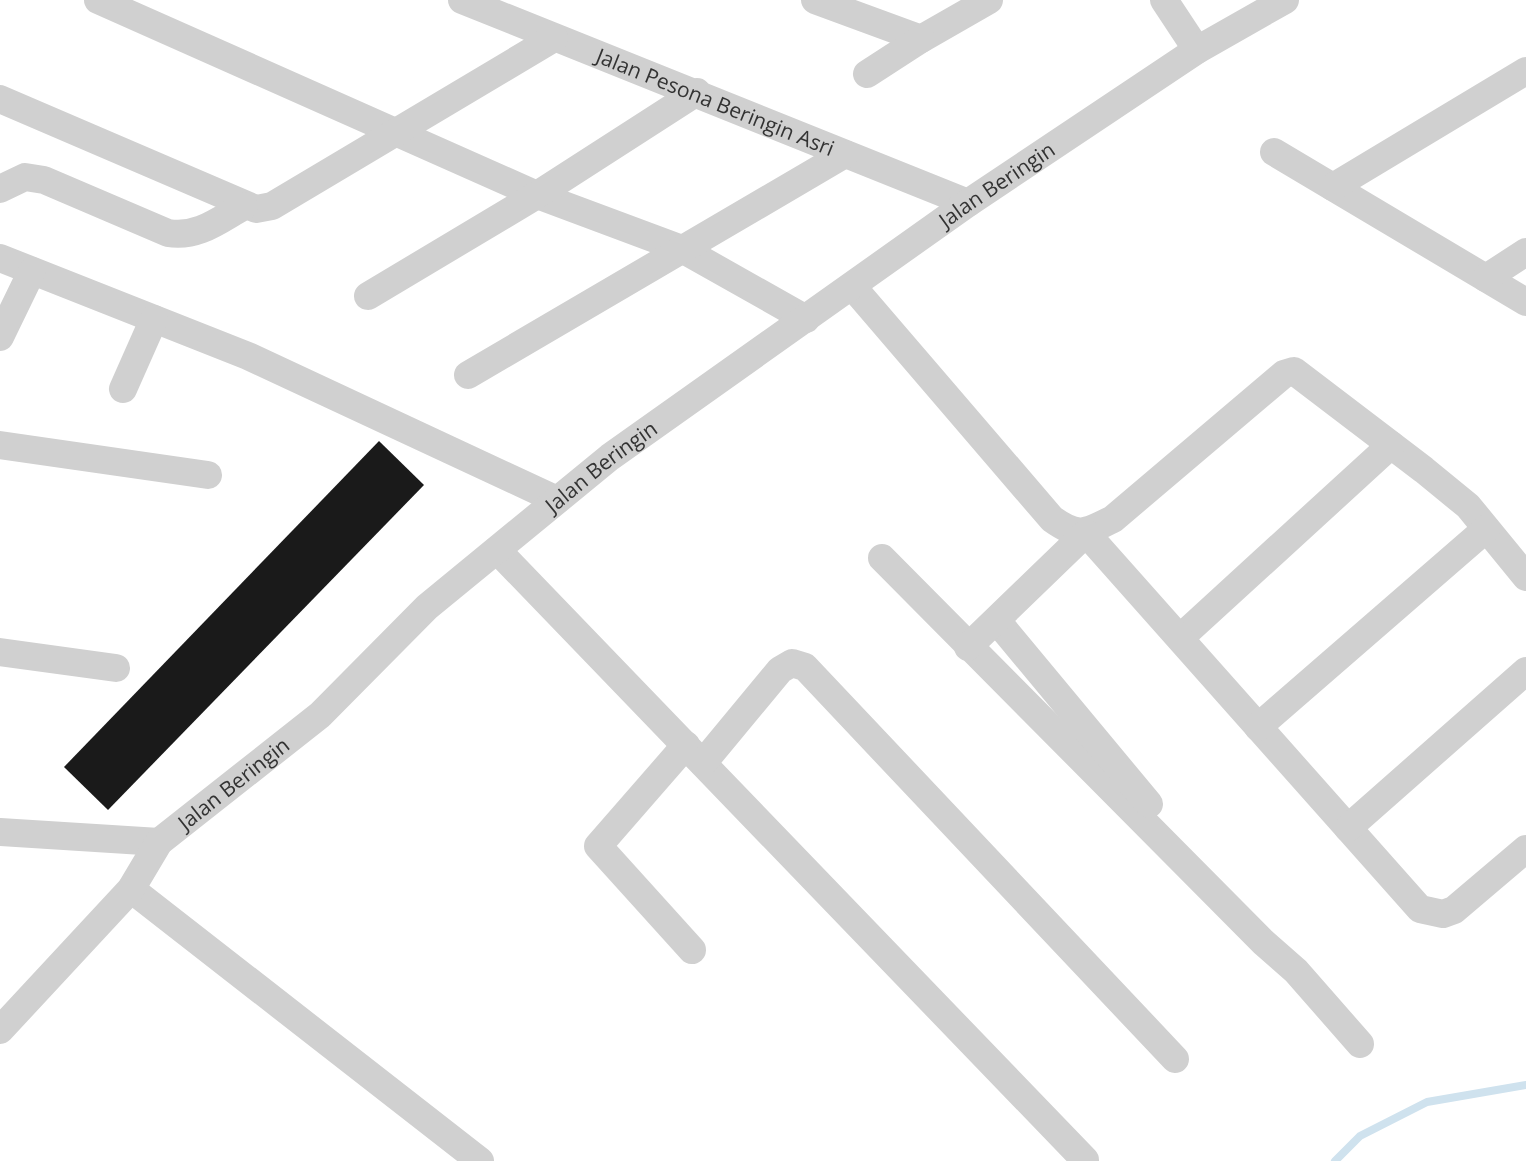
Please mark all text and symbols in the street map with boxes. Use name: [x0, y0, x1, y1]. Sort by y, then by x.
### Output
street label: Jalan Pesona Beringin Asri: [590, 41, 839, 162]
street label: Jalan Beringin: [931, 135, 1060, 235]
street label: Jalan Beringin: [538, 414, 662, 520]
street label: Jalan Beringin: [170, 731, 295, 837]

